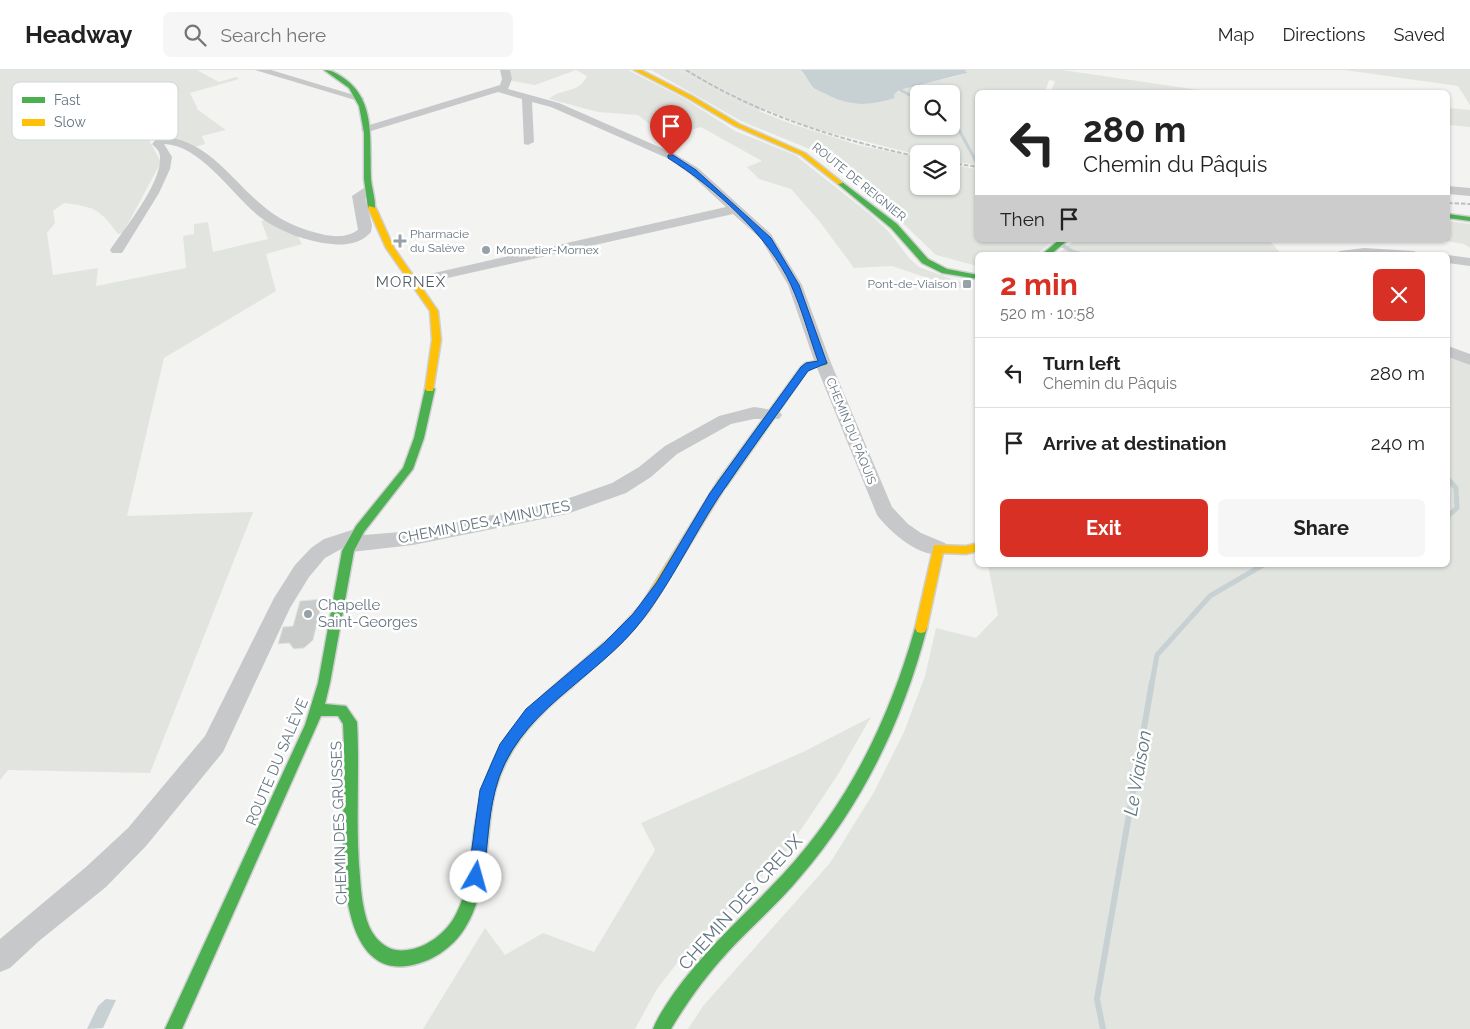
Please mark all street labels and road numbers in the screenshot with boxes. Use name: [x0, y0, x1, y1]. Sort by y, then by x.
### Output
street label: ROUTE DE REIGNIER: [809, 140, 909, 224]
street label: CHEMIN DU PÂQUIS: [823, 376, 879, 486]
street label: CHEMIN DES 4 MINUTES: [397, 497, 571, 547]
street label: ROUTE DU SALÈVE: [242, 696, 312, 828]
street label: CHEMIN DES GRUSSES: [327, 741, 351, 905]
street label: CHEMIN DES CREUX: [674, 830, 807, 974]

